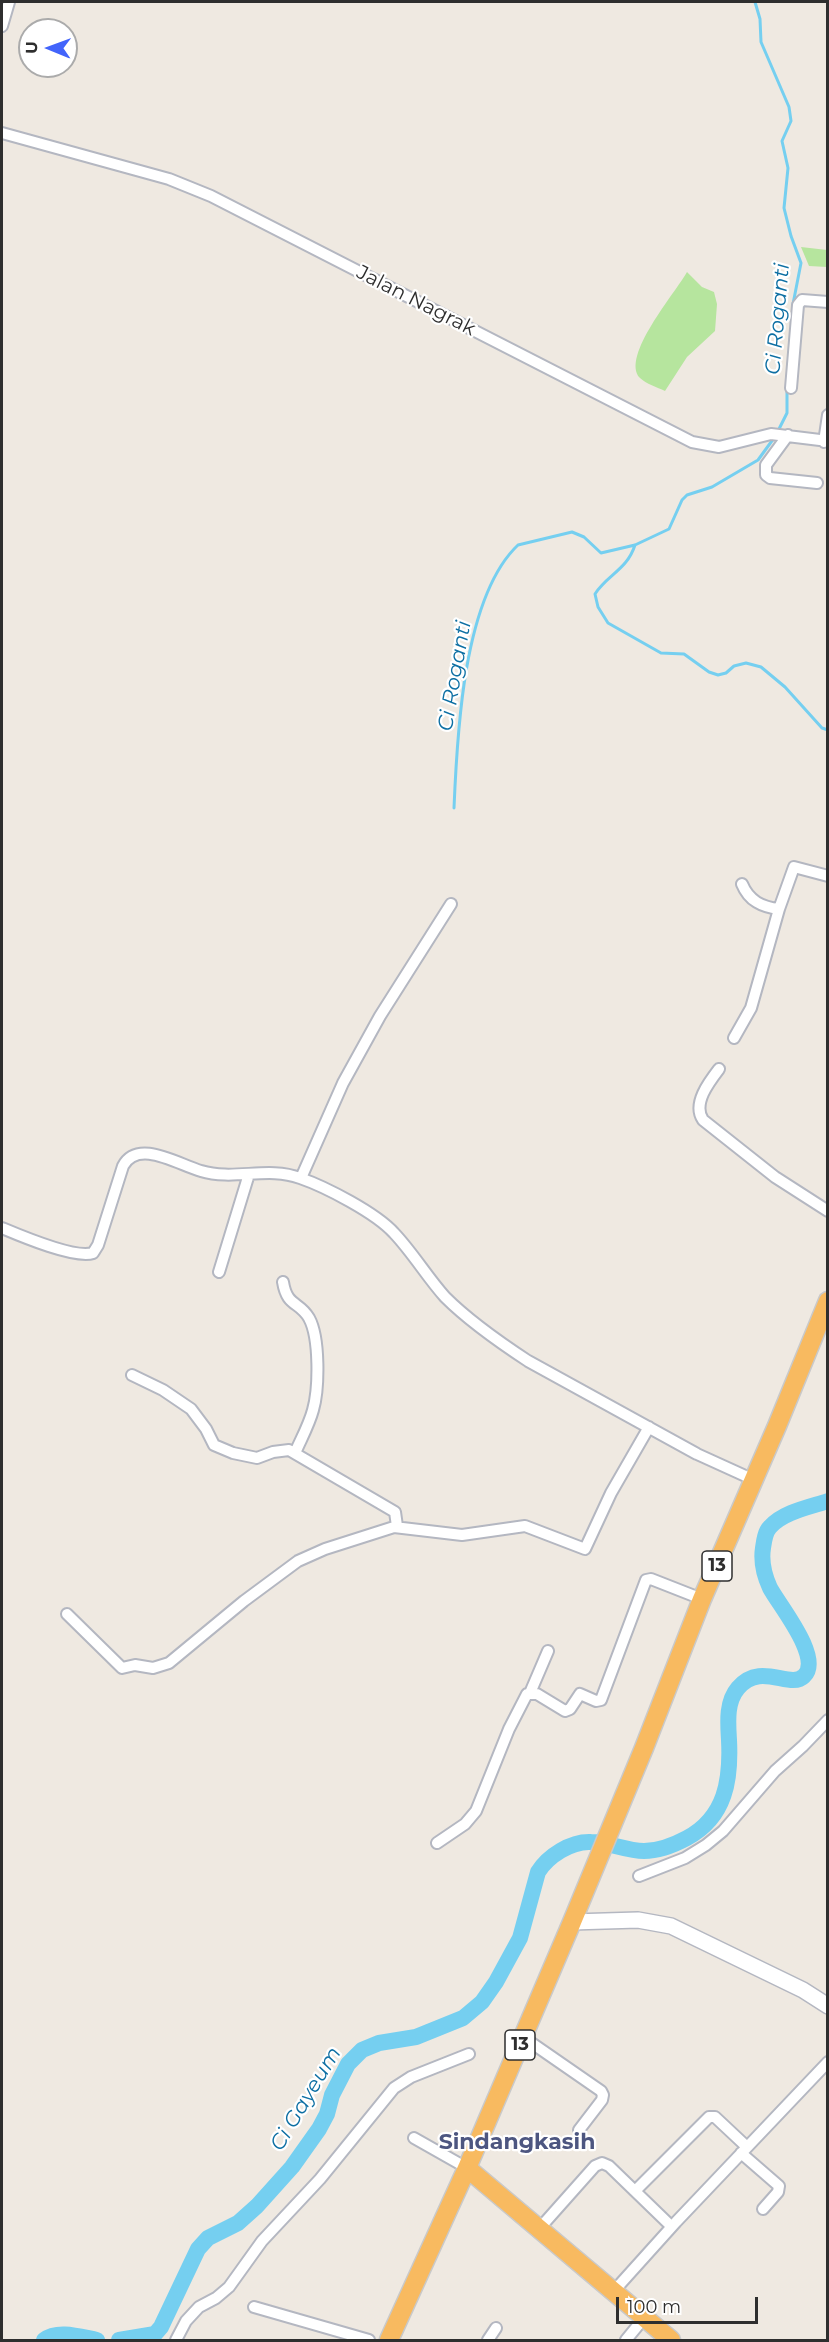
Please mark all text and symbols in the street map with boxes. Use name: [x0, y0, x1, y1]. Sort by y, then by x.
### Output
north arrow: [18, 18, 78, 78]
text: U: [22, 41, 41, 54]
street label: Jalan Nagrak: [352, 261, 480, 341]
water label: Ci Roganti: [761, 262, 795, 376]
water label: Ci Roganti: [433, 619, 477, 733]
road number: 13: [702, 1551, 732, 1581]
road number: 13: [505, 2030, 535, 2060]
water label: Ci Gayeum: [265, 2042, 347, 2156]
district label: Sindangkasih: [439, 2130, 595, 2156]
scale bar: [619, 2285, 762, 2323]
text: 100 m: [627, 2296, 681, 2318]

